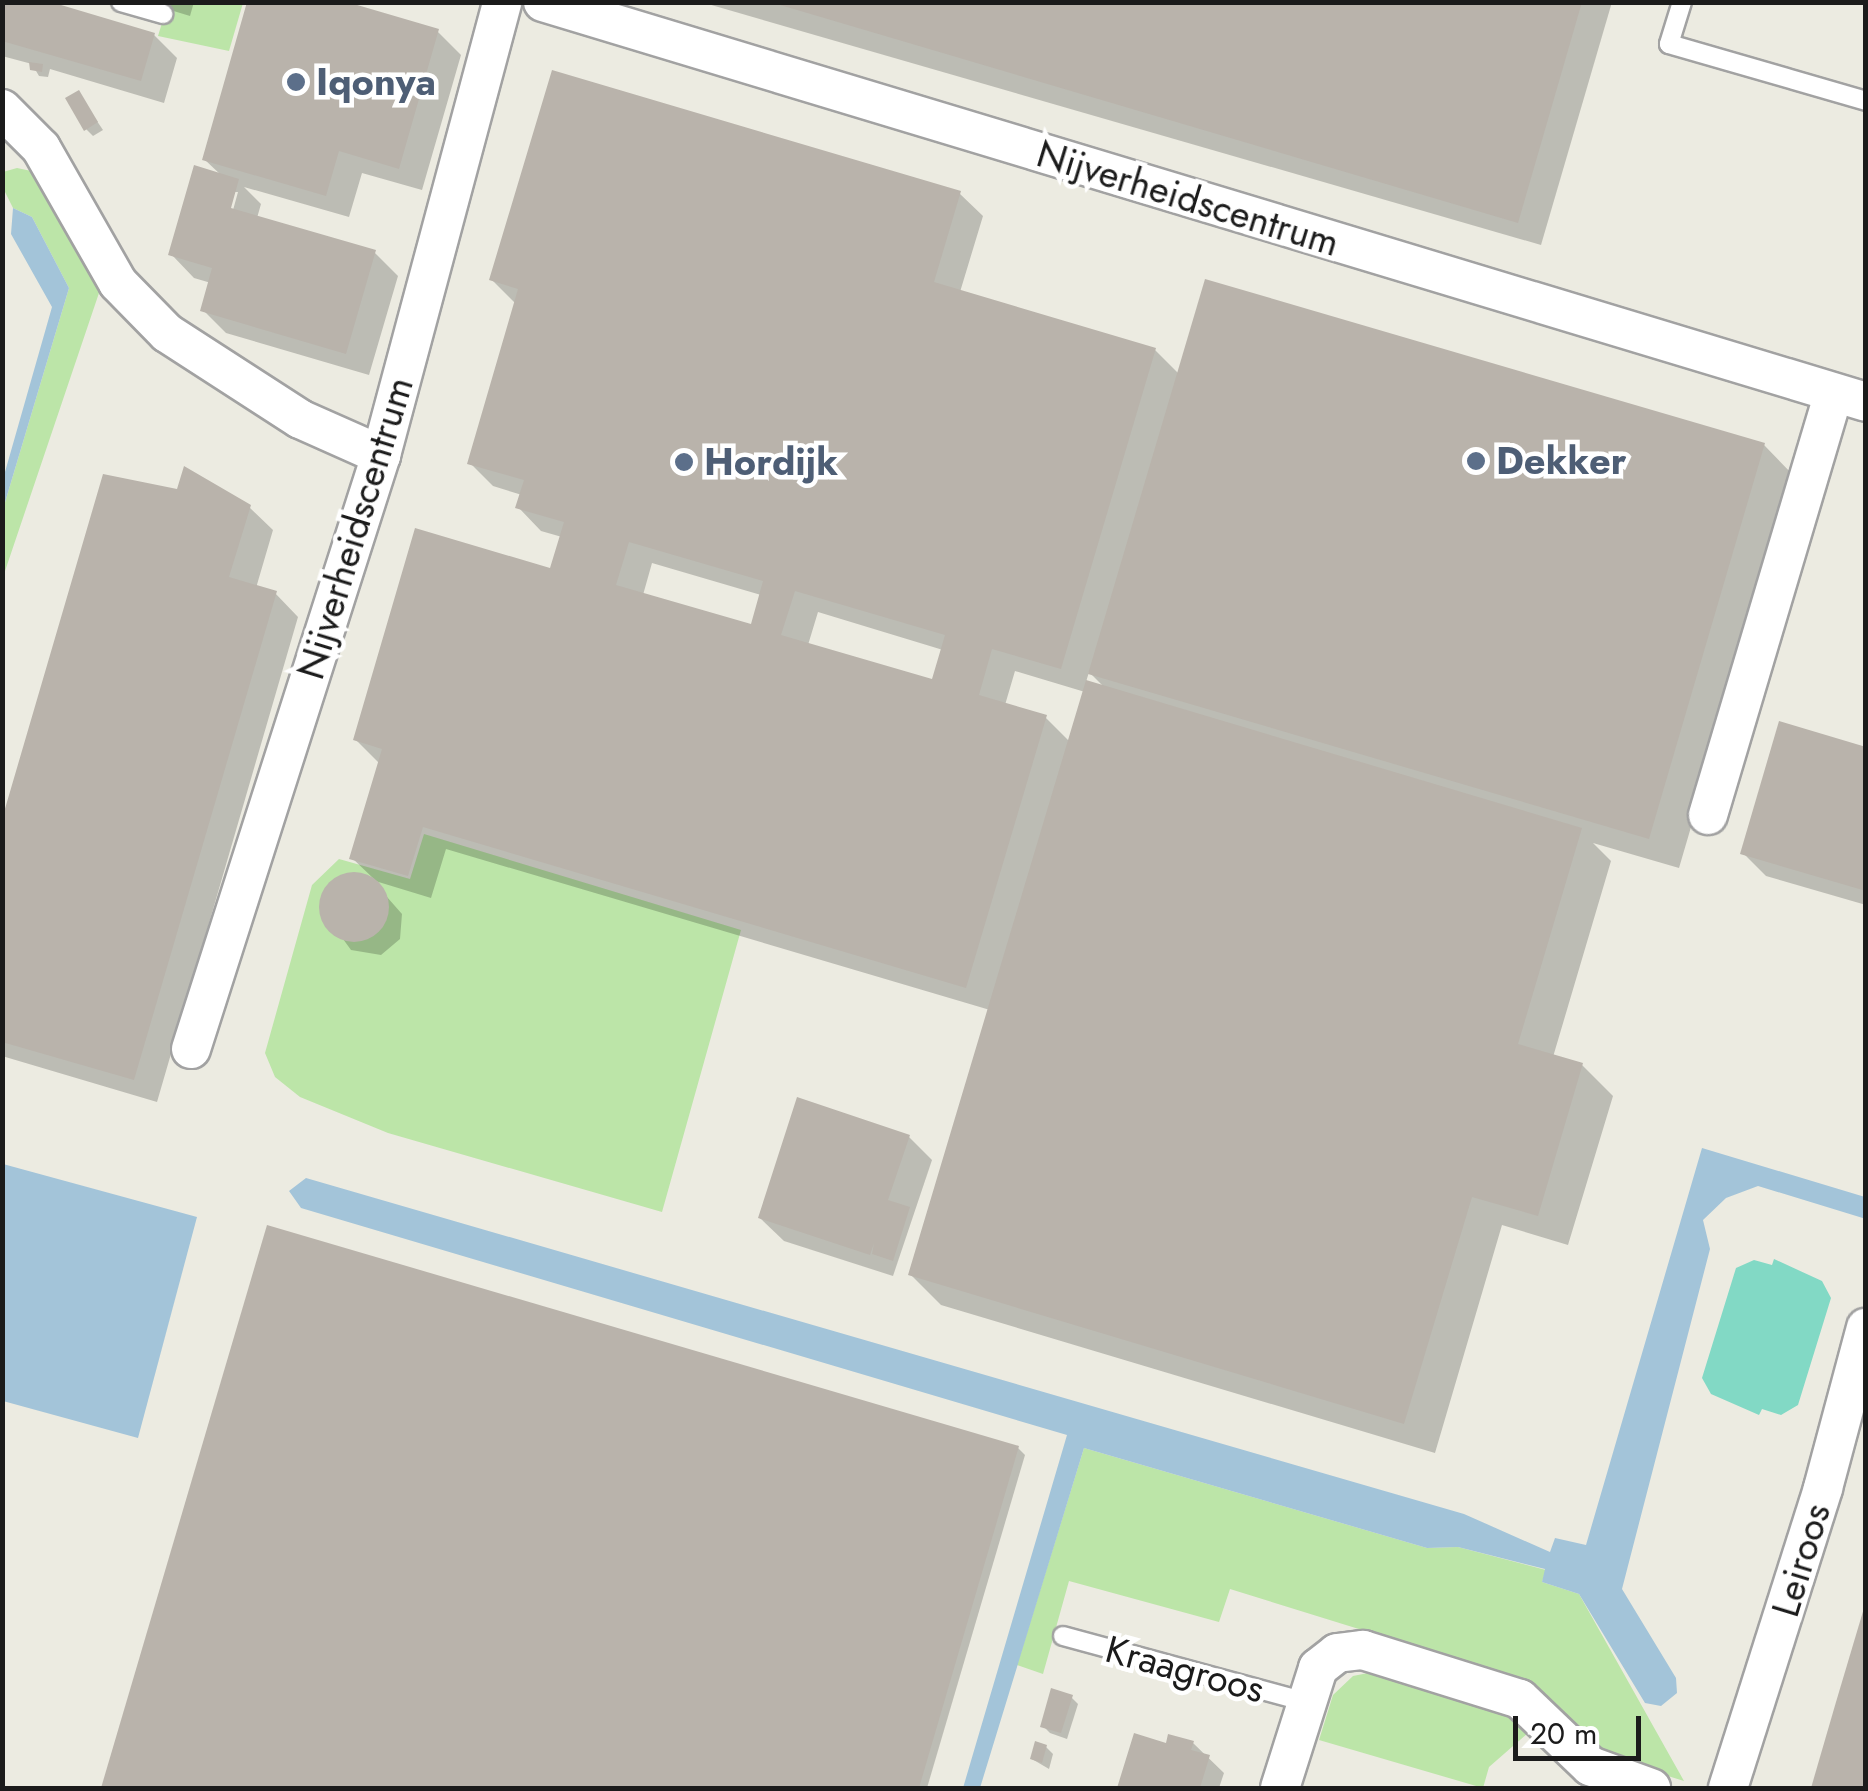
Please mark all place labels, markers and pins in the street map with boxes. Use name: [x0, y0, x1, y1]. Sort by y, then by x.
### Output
place label: Iqonya: [316, 59, 436, 105]
marker: Iqonya: [285, 71, 307, 93]
place label: Dekker: [1496, 438, 1626, 484]
place label: Hordijk: [704, 439, 838, 485]
marker: Dekker: [1465, 450, 1487, 472]
marker: Hordijk: [673, 451, 695, 473]

